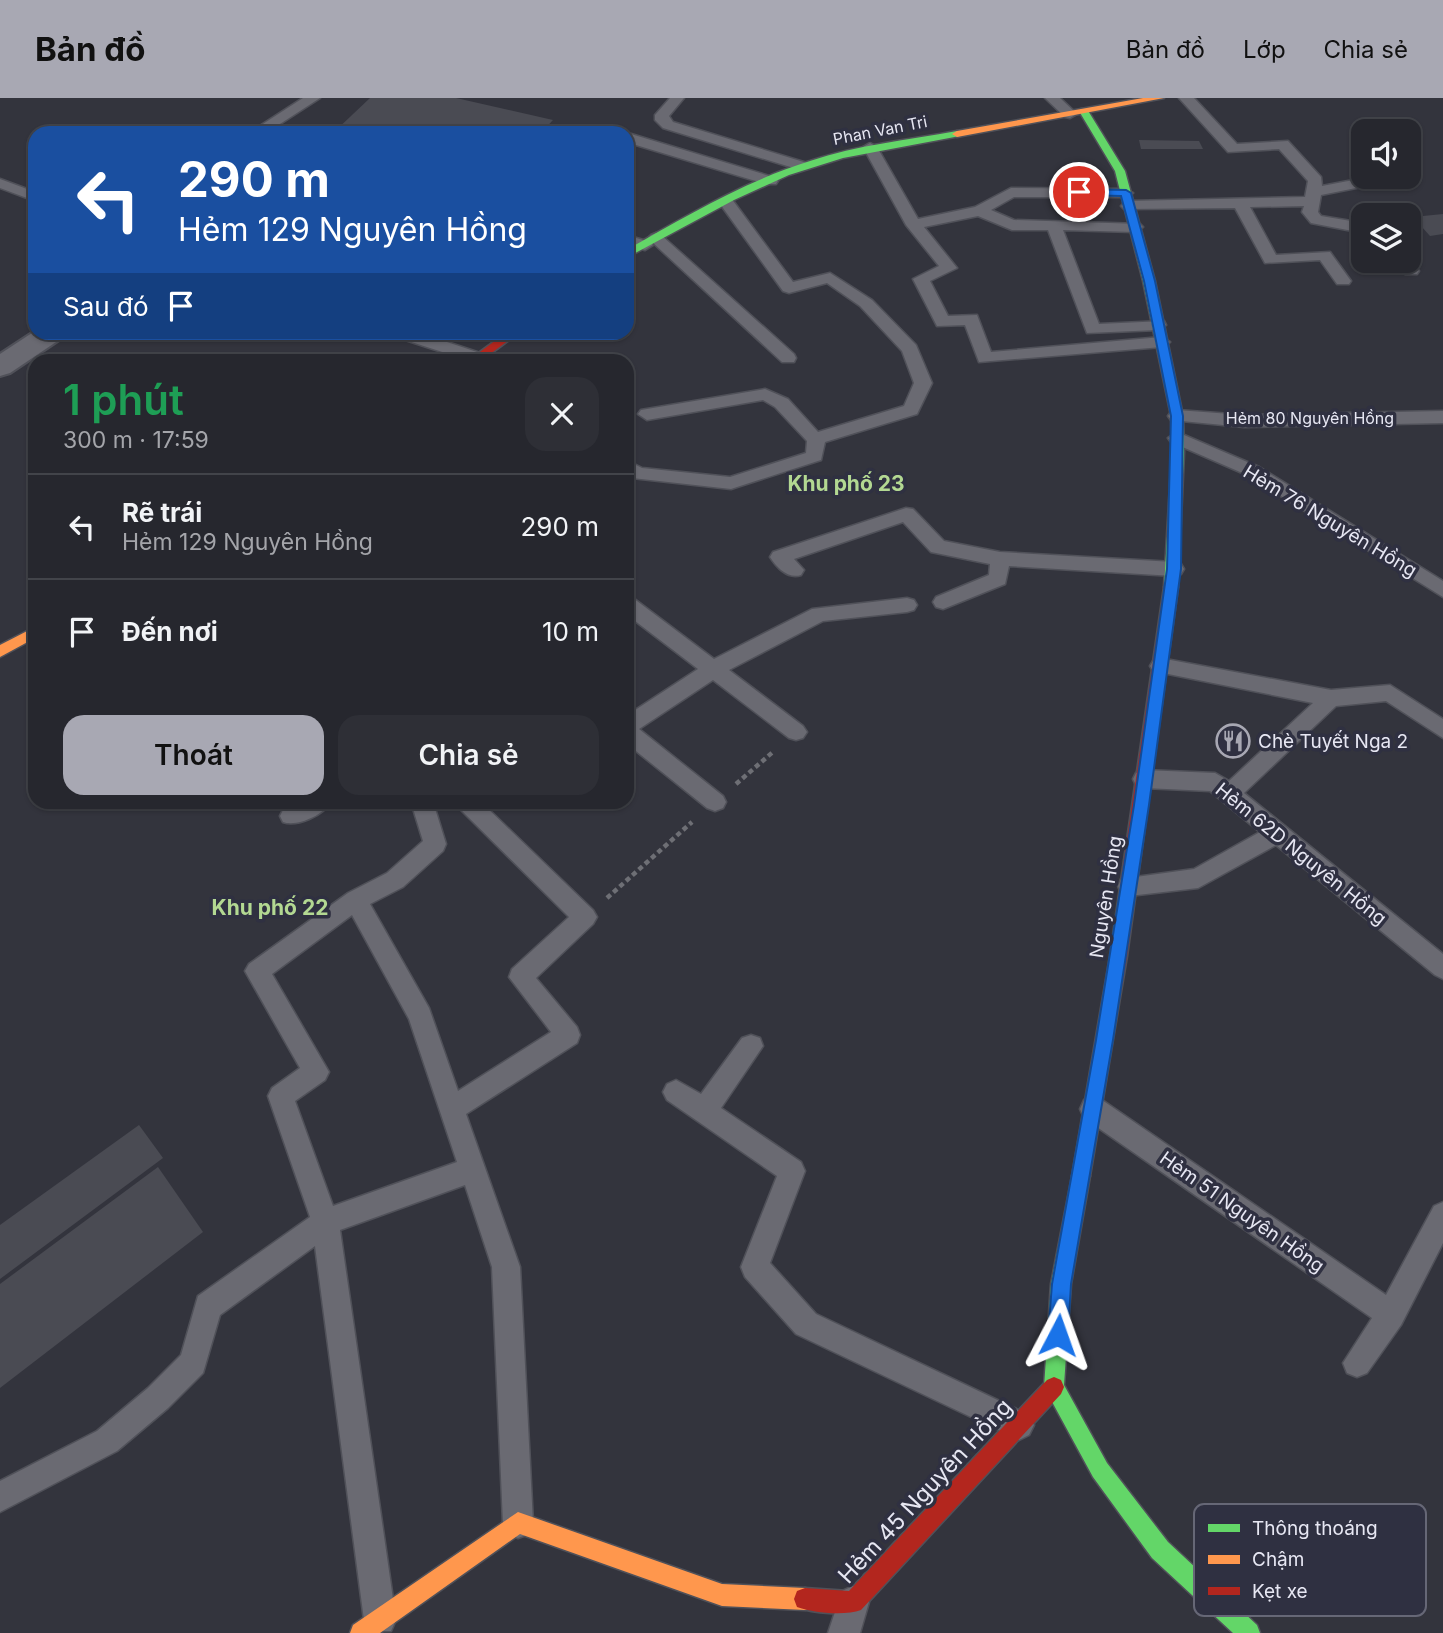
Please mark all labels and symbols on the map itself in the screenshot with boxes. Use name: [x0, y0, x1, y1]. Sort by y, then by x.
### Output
street label: Phan Van Tri: [831, 111, 929, 149]
pin: [1049, 162, 1109, 222]
street label: Hẻm 80 Nguyên Hồng: [1226, 408, 1394, 428]
street label: Hẻm 76 Nguyên Hồng: [1239, 460, 1421, 582]
district label: Khu phố 23: [787, 471, 905, 496]
restaurant icon: Chè Tuyết Nga 2: [1214, 722, 1252, 760]
place label: Chè Tuyết Nga 2: [1258, 730, 1408, 753]
street label: Hẻm 62D Nguyên Hồng: [1211, 778, 1391, 930]
street label: Nguyên Hồng: [1085, 834, 1127, 960]
district label: Khu phố 22: [212, 895, 328, 920]
street label: Hẻm 51 Nguyên Hồng: [1155, 1147, 1329, 1277]
position arrow: [1021, 1298, 1095, 1372]
street label: Hẻm 45 Nguyên Hồng: [832, 1393, 1018, 1589]
legend: [1194, 1504, 1426, 1616]
text: Thông thoáng: [1252, 1517, 1378, 1540]
text: Chậm: [1252, 1548, 1304, 1571]
text: Kẹt xe: [1252, 1580, 1308, 1603]

